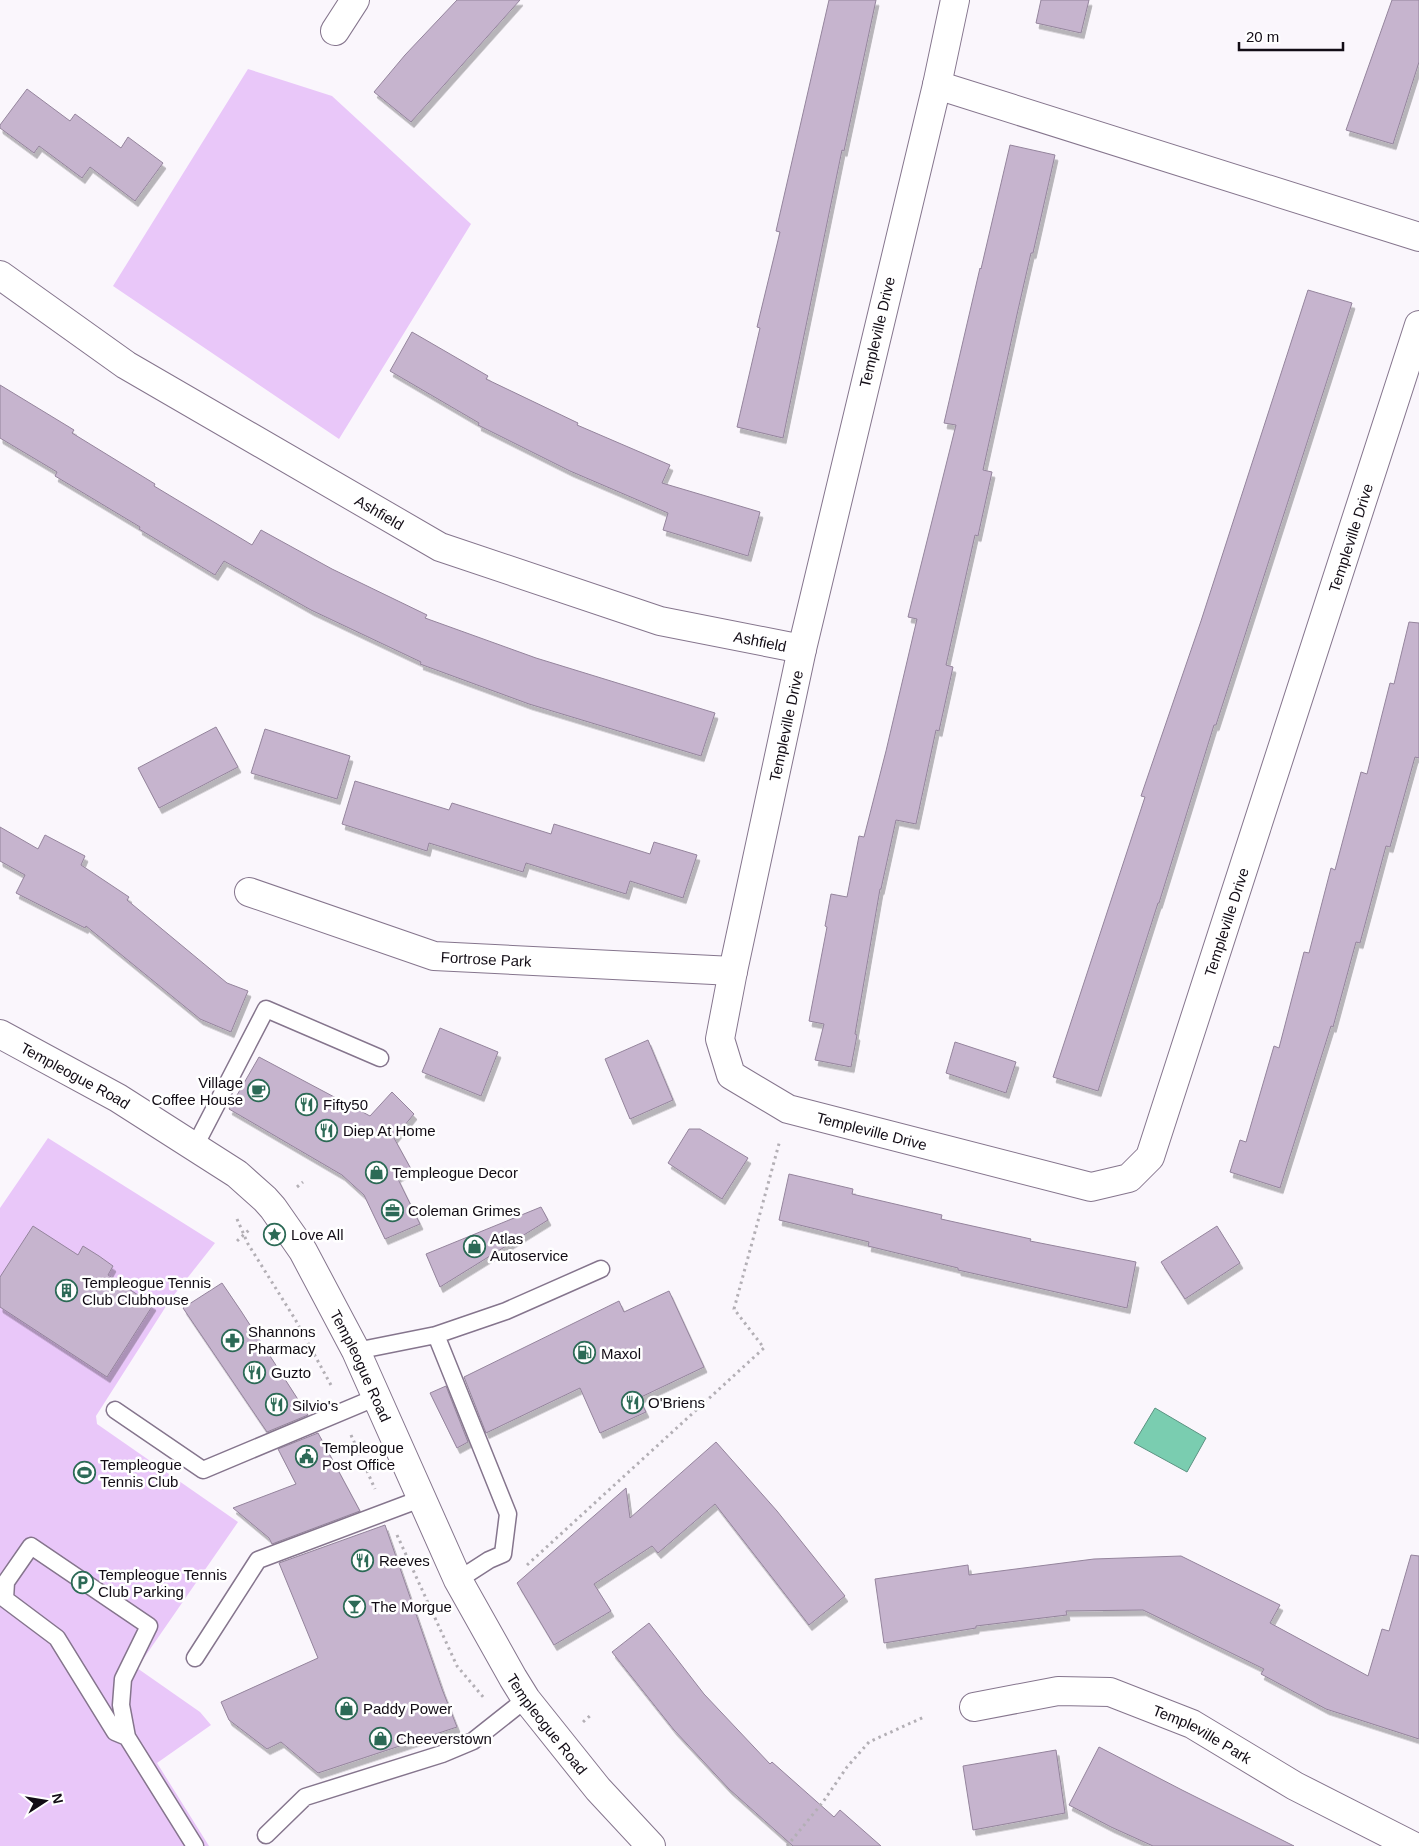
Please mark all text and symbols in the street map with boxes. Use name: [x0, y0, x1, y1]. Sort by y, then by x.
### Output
scale bar: [1239, 20, 1343, 52]
text: 20 m: [1246, 28, 1279, 45]
street label: Templeville Drive: [856, 275, 898, 389]
street label: Templeville Drive: [1325, 481, 1376, 594]
street label: Ashfield: [352, 491, 407, 533]
street label: Ashfield: [732, 627, 788, 654]
street label: Templeville Drive: [766, 669, 806, 783]
street label: Templeville Drive: [1200, 865, 1252, 979]
street label: Fortrose Park: [440, 948, 532, 969]
street label: Templeogue Road: [18, 1038, 133, 1112]
place label: Village Coffee House: [152, 1074, 243, 1108]
cafe icon: Village Coffee House: [247, 1079, 271, 1103]
restaurant icon: Fifty50: [295, 1092, 319, 1116]
place label: Fifty50: [323, 1096, 368, 1113]
street label: Templeville Drive: [815, 1108, 929, 1153]
restaurant icon: Diep At Home: [315, 1118, 339, 1142]
place label: Diep At Home: [343, 1122, 436, 1139]
shop icon: Templeogue Decor: [364, 1160, 388, 1184]
place label: Templeogue Decor: [392, 1164, 518, 1181]
office icon: Coleman Grimes: [380, 1198, 404, 1222]
place label: Coleman Grimes: [408, 1202, 521, 1219]
place icon: Love All: [263, 1222, 287, 1246]
place label: Love All: [291, 1226, 344, 1243]
place label: Atlas Autoservice: [490, 1230, 568, 1264]
shop icon: Atlas Autoservice: [462, 1235, 486, 1259]
place label: Templeogue Tennis Club Clubhouse: [82, 1274, 211, 1308]
building icon: Templeogue Tennis Club Clubhouse: [54, 1279, 78, 1303]
street label: Templeogue Road: [327, 1307, 395, 1424]
place label: Shannons Pharmacy: [248, 1323, 316, 1357]
pharmacy icon: Shannons Pharmacy: [220, 1328, 244, 1352]
fuel station icon: Maxol: [573, 1341, 597, 1365]
place label: Maxol: [601, 1345, 641, 1362]
restaurant icon: Guzto: [243, 1360, 267, 1384]
place label: Guzto: [271, 1364, 311, 1381]
restaurant icon: O'Briens: [620, 1390, 644, 1414]
restaurant icon: Silvio's: [264, 1393, 288, 1417]
place label: O'Briens: [648, 1394, 705, 1411]
place label: Silvio's: [292, 1397, 338, 1414]
place label: Templeogue Post Office: [322, 1439, 404, 1473]
public building icon: Templeogue Post Office: [294, 1444, 318, 1468]
place label: Templeogue Tennis Club: [100, 1456, 182, 1490]
sports icon: Templeogue Tennis Club: [72, 1461, 96, 1485]
restaurant icon: Reeves: [351, 1548, 375, 1572]
place label: Reeves: [379, 1552, 430, 1569]
place label: Templeogue Tennis Club Parking: [98, 1566, 227, 1600]
parking icon: Templeogue Tennis Club Parking: [70, 1571, 94, 1595]
bar icon: The Morgue: [343, 1594, 367, 1618]
place label: The Morgue: [371, 1598, 452, 1615]
street label: Templeogue Road: [504, 1670, 591, 1777]
shop icon: Paddy Power: [335, 1696, 359, 1720]
place label: Paddy Power: [363, 1700, 452, 1717]
street label: Templeville Park: [1151, 1701, 1255, 1767]
shop icon: Cheeverstown: [368, 1726, 392, 1750]
place label: Cheeverstown: [396, 1730, 492, 1747]
north arrow: [20, 1776, 70, 1826]
text: N: [49, 1792, 67, 1805]

